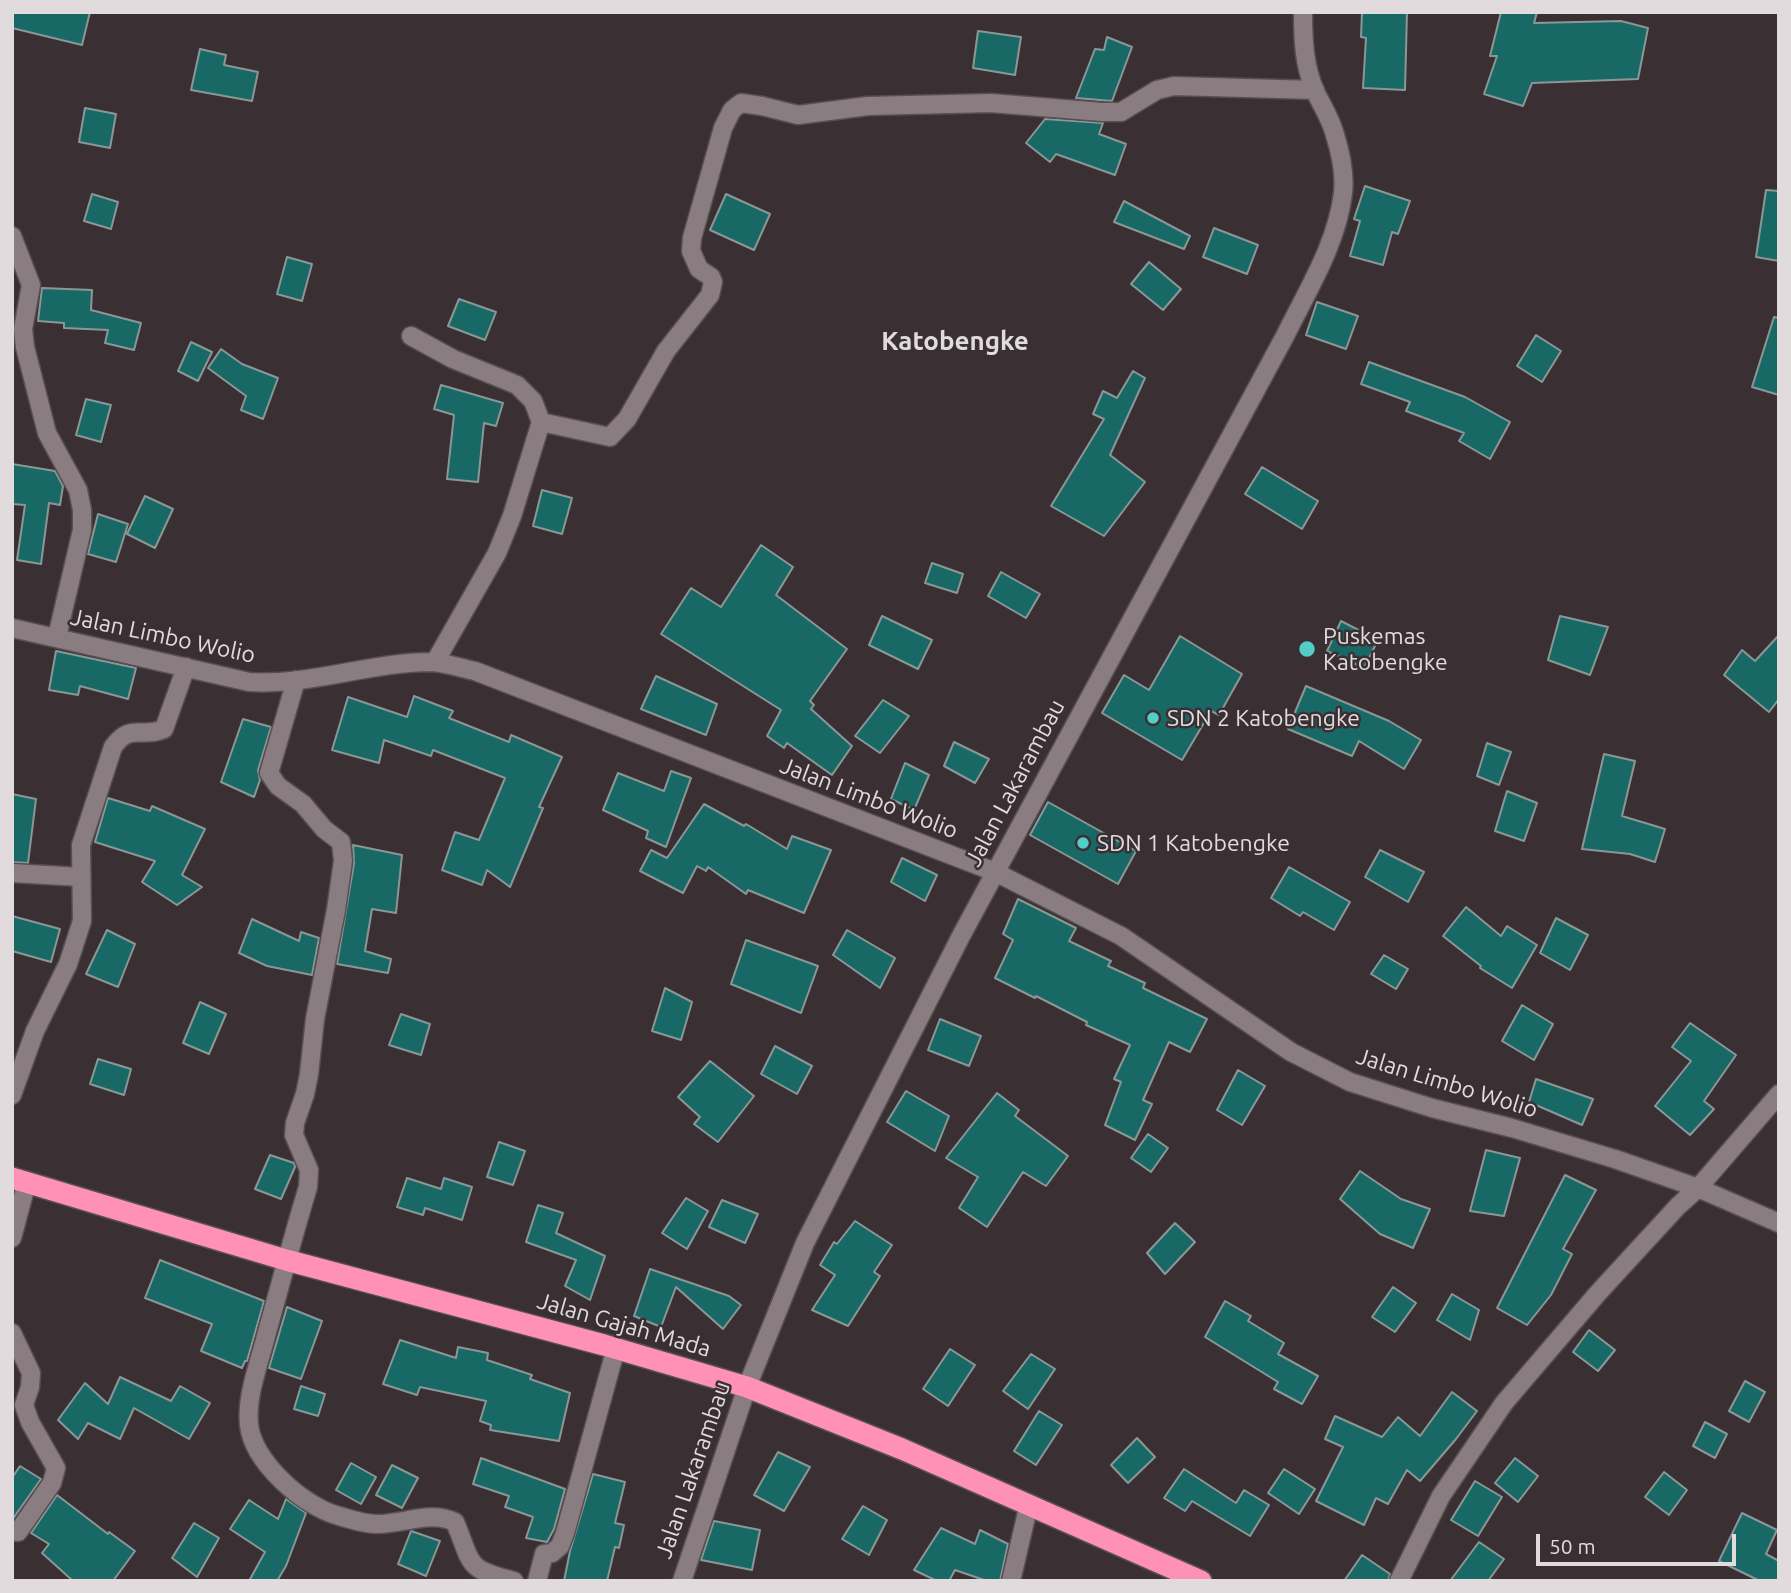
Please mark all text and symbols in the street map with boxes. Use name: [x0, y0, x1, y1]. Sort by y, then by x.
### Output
district label: Katobengke: [881, 325, 1029, 357]
street label: Jalan Limbo Wolio: [68, 603, 258, 669]
place label: Puskemas Katobengke: [1323, 622, 1448, 676]
marker: Puskemas Katobengke: [1297, 639, 1317, 659]
street label: Jalan Lakarambau: [959, 695, 1071, 871]
place label: SDN 2 Katobengke: [1167, 704, 1360, 732]
marker: SDN 2 Katobengke: [1145, 710, 1161, 726]
street label: Jalan Limbo Wolio: [776, 751, 962, 845]
place label: SDN 1 Katobengke: [1097, 829, 1290, 857]
marker: SDN 1 Katobengke: [1075, 835, 1091, 851]
street label: Jalan Limbo Wolio: [1353, 1042, 1541, 1124]
street label: Jalan Gajah Mada: [534, 1287, 714, 1363]
street label: Jalan Lakarambau: [650, 1378, 736, 1562]
scale bar: [1539, 1520, 1738, 1564]
text: 50 m: [1549, 1534, 1596, 1558]

